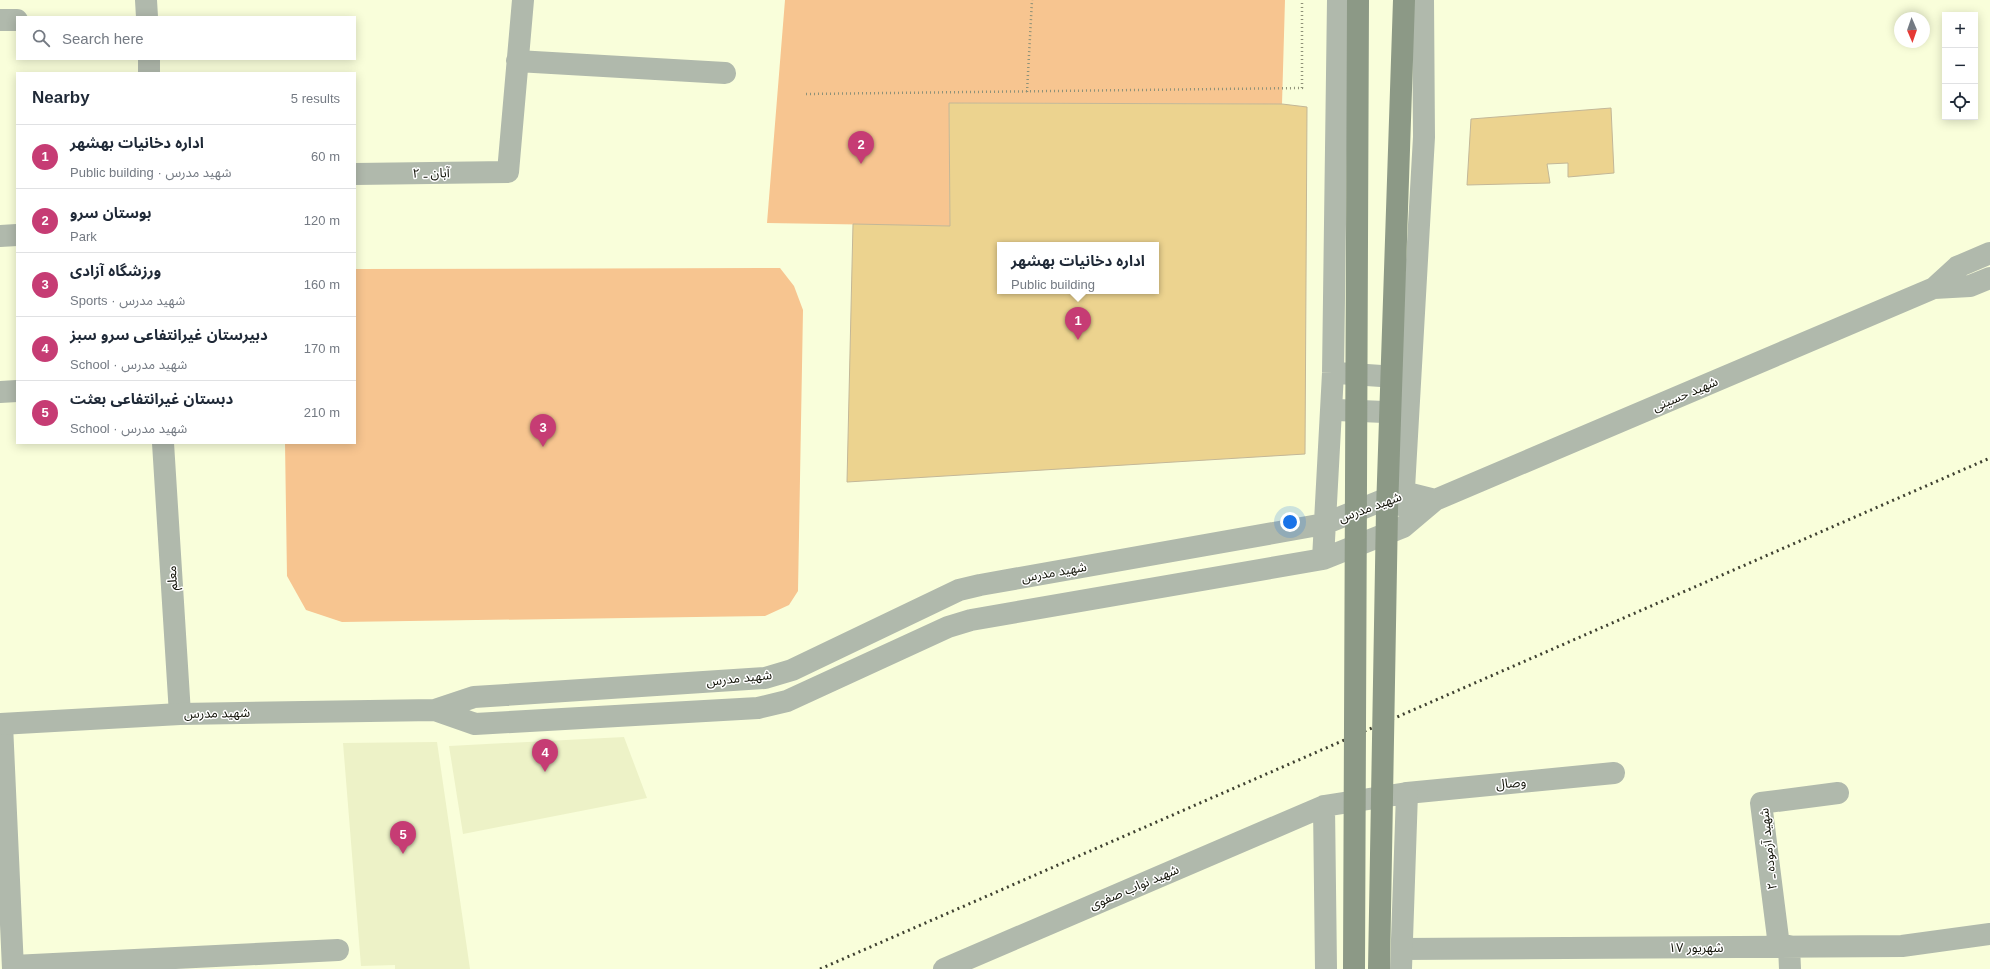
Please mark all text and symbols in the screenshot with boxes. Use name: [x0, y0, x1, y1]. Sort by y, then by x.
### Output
north arrow: [1894, 12, 1930, 48]
map controls: [1942, 12, 1978, 120]
button: +: [1942, 12, 1978, 48]
search box: [16, 16, 356, 60]
icon: search: [30, 27, 52, 49]
text: Search here: [62, 30, 144, 47]
button: −: [1942, 48, 1978, 84]
button: locate: [1942, 84, 1978, 120]
text: Nearby: [32, 88, 90, 107]
text: 5 results: [291, 91, 340, 106]
pin: 2: [848, 131, 874, 164]
text: اداره دخانیات بهشهر: [70, 134, 204, 151]
text: 1: [41, 149, 49, 164]
text: 60 m: [311, 149, 340, 164]
text: Public building · شهید مدرس: [70, 165, 231, 180]
street label: آبان ـ ۲: [412, 165, 451, 182]
text: بوستان سرو: [70, 204, 152, 221]
text: 2: [41, 213, 49, 228]
text: 120 m: [304, 213, 340, 228]
text: Park: [70, 229, 97, 244]
popup: [997, 242, 1159, 294]
text: اداره دخانیات بهشهر: [1011, 252, 1145, 269]
text: ورزشگاه آزادی: [70, 262, 161, 279]
text: 3: [41, 277, 49, 292]
text: 160 m: [304, 277, 340, 292]
text: Public building: [1011, 277, 1095, 292]
text: Sports · شهید مدرس: [70, 293, 185, 308]
pin: 1: [1065, 307, 1091, 340]
text: دبیرستان غیرانتفاعی سرو سبز: [70, 326, 268, 343]
text: 4: [41, 341, 49, 356]
text: 170 m: [304, 341, 340, 356]
text: School · شهید مدرس: [70, 357, 187, 372]
street label: شهید حسینی: [1650, 373, 1720, 415]
text: دبستان غیرانتفاعی بعثت: [70, 390, 233, 407]
text: 5: [41, 405, 49, 420]
text: 210 m: [304, 405, 340, 420]
pin: 3: [530, 414, 556, 447]
text: School · شهید مدرس: [70, 421, 187, 436]
street label: شهید مدرس: [1336, 489, 1404, 526]
your location: [1280, 512, 1300, 532]
street label: شهید مدرس: [1020, 559, 1088, 586]
street label: معلم: [164, 565, 183, 591]
street label: شهید مدرس: [705, 667, 773, 690]
street label: شهید مدرس: [184, 705, 250, 722]
pin: 4: [532, 739, 558, 772]
street label: وصال: [1495, 774, 1527, 793]
street label: شهید آزموده ـ ۲: [1756, 807, 1781, 891]
pin: 5: [390, 821, 416, 854]
street label: شهید نواب صفوی: [1087, 861, 1181, 914]
street label: ۱۷ شهریور: [1669, 940, 1723, 956]

